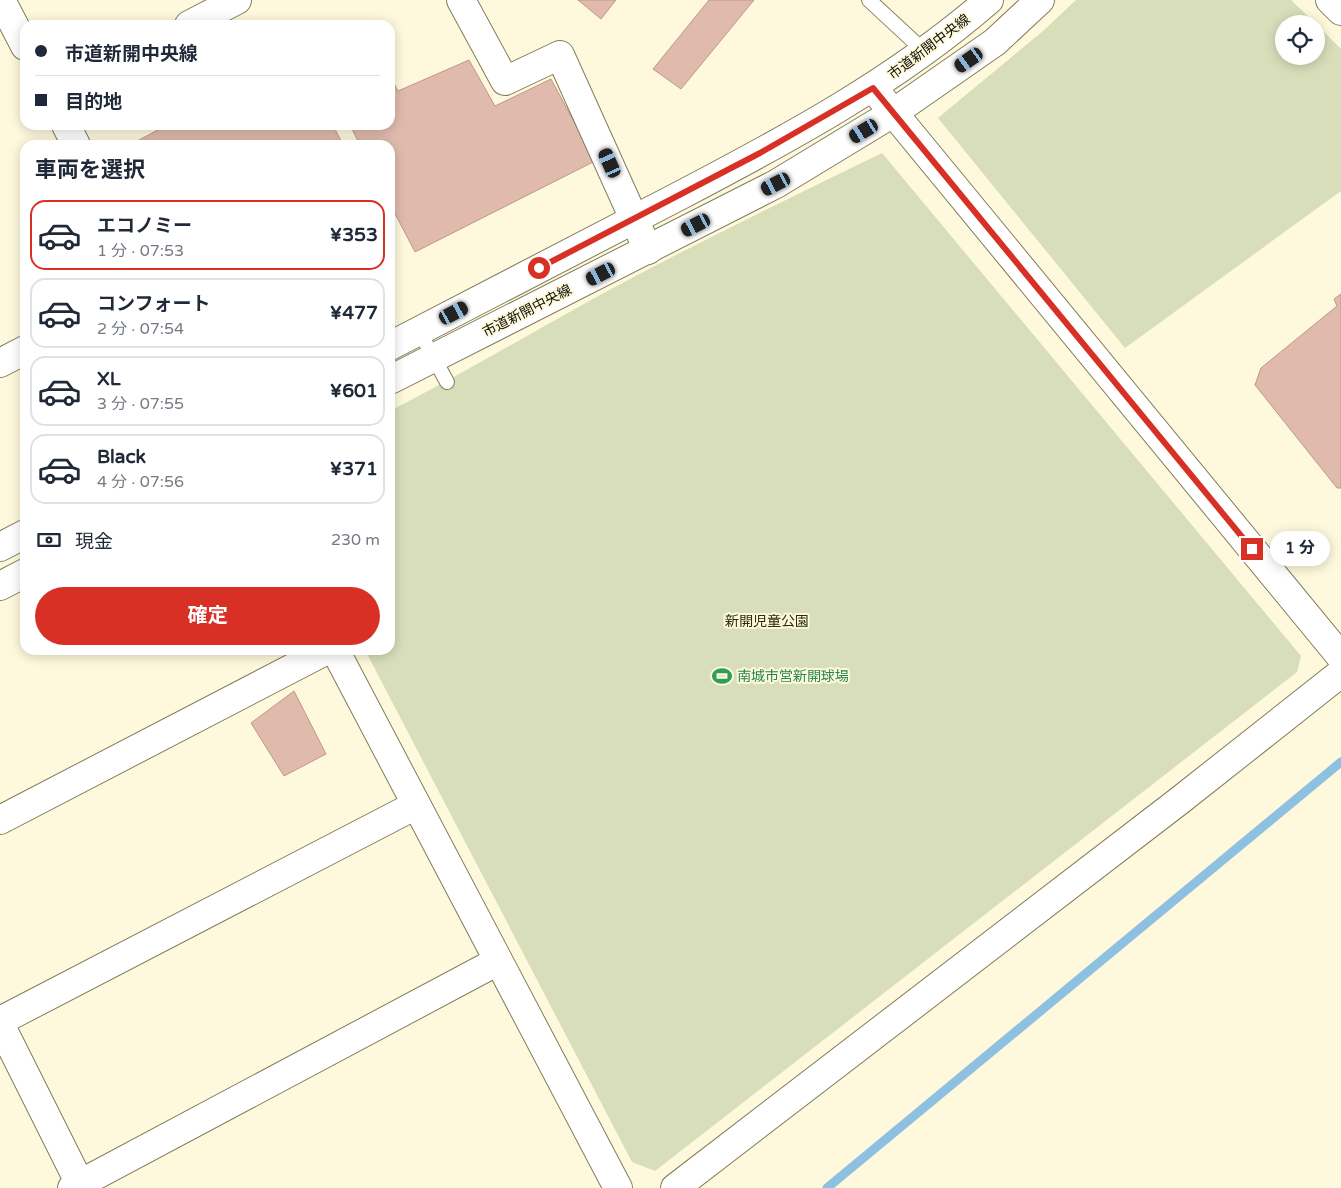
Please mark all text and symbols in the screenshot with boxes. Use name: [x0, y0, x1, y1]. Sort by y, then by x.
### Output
street label: 市道新開中央線: [885, 11, 973, 83]
map controls: [1275, 15, 1325, 65]
button: locate: [1275, 15, 1325, 65]
text: 市道新開中央線: [65, 43, 198, 65]
car: [952, 45, 985, 75]
text: 目的地: [65, 91, 122, 113]
car: [847, 117, 880, 145]
car: [597, 146, 622, 180]
text: 車両を選択: [35, 157, 145, 183]
car: [759, 171, 792, 197]
car: [679, 212, 712, 238]
icon: car: [37, 213, 82, 258]
text: エコノミー: [97, 215, 192, 237]
text: ¥353: [330, 224, 378, 246]
text: 1 分 · 07:53: [97, 241, 184, 261]
route start: [528, 257, 550, 279]
car: [584, 261, 617, 287]
street label: 市道新開中央線: [479, 281, 575, 341]
icon: car: [37, 291, 82, 336]
text: コンフォート: [97, 293, 210, 315]
car: [437, 299, 470, 327]
text: ¥477: [330, 302, 378, 324]
text: 2 分 · 07:54: [97, 319, 184, 339]
text: XL: [97, 368, 121, 390]
icon: car: [37, 369, 82, 414]
text: ¥601: [330, 380, 378, 402]
text: 3 分 · 07:55: [97, 394, 184, 414]
text: Black: [97, 446, 146, 468]
icon: car: [37, 447, 82, 492]
text: ¥371: [330, 458, 378, 480]
text: 4 分 · 07:56: [97, 472, 184, 492]
icon: cash: [35, 526, 63, 554]
text: 230 m: [331, 530, 380, 550]
text: 現金: [75, 531, 113, 553]
callout: 1 分: [1270, 532, 1330, 566]
route end: [1241, 538, 1263, 560]
text: 1 分: [1285, 538, 1315, 558]
button: 確定: [35, 587, 380, 645]
park label: 新開児童公園: [725, 613, 809, 630]
sports icon: 南城市営新開球場: [711, 665, 733, 687]
place label: 南城市営新開球場: [737, 668, 849, 685]

